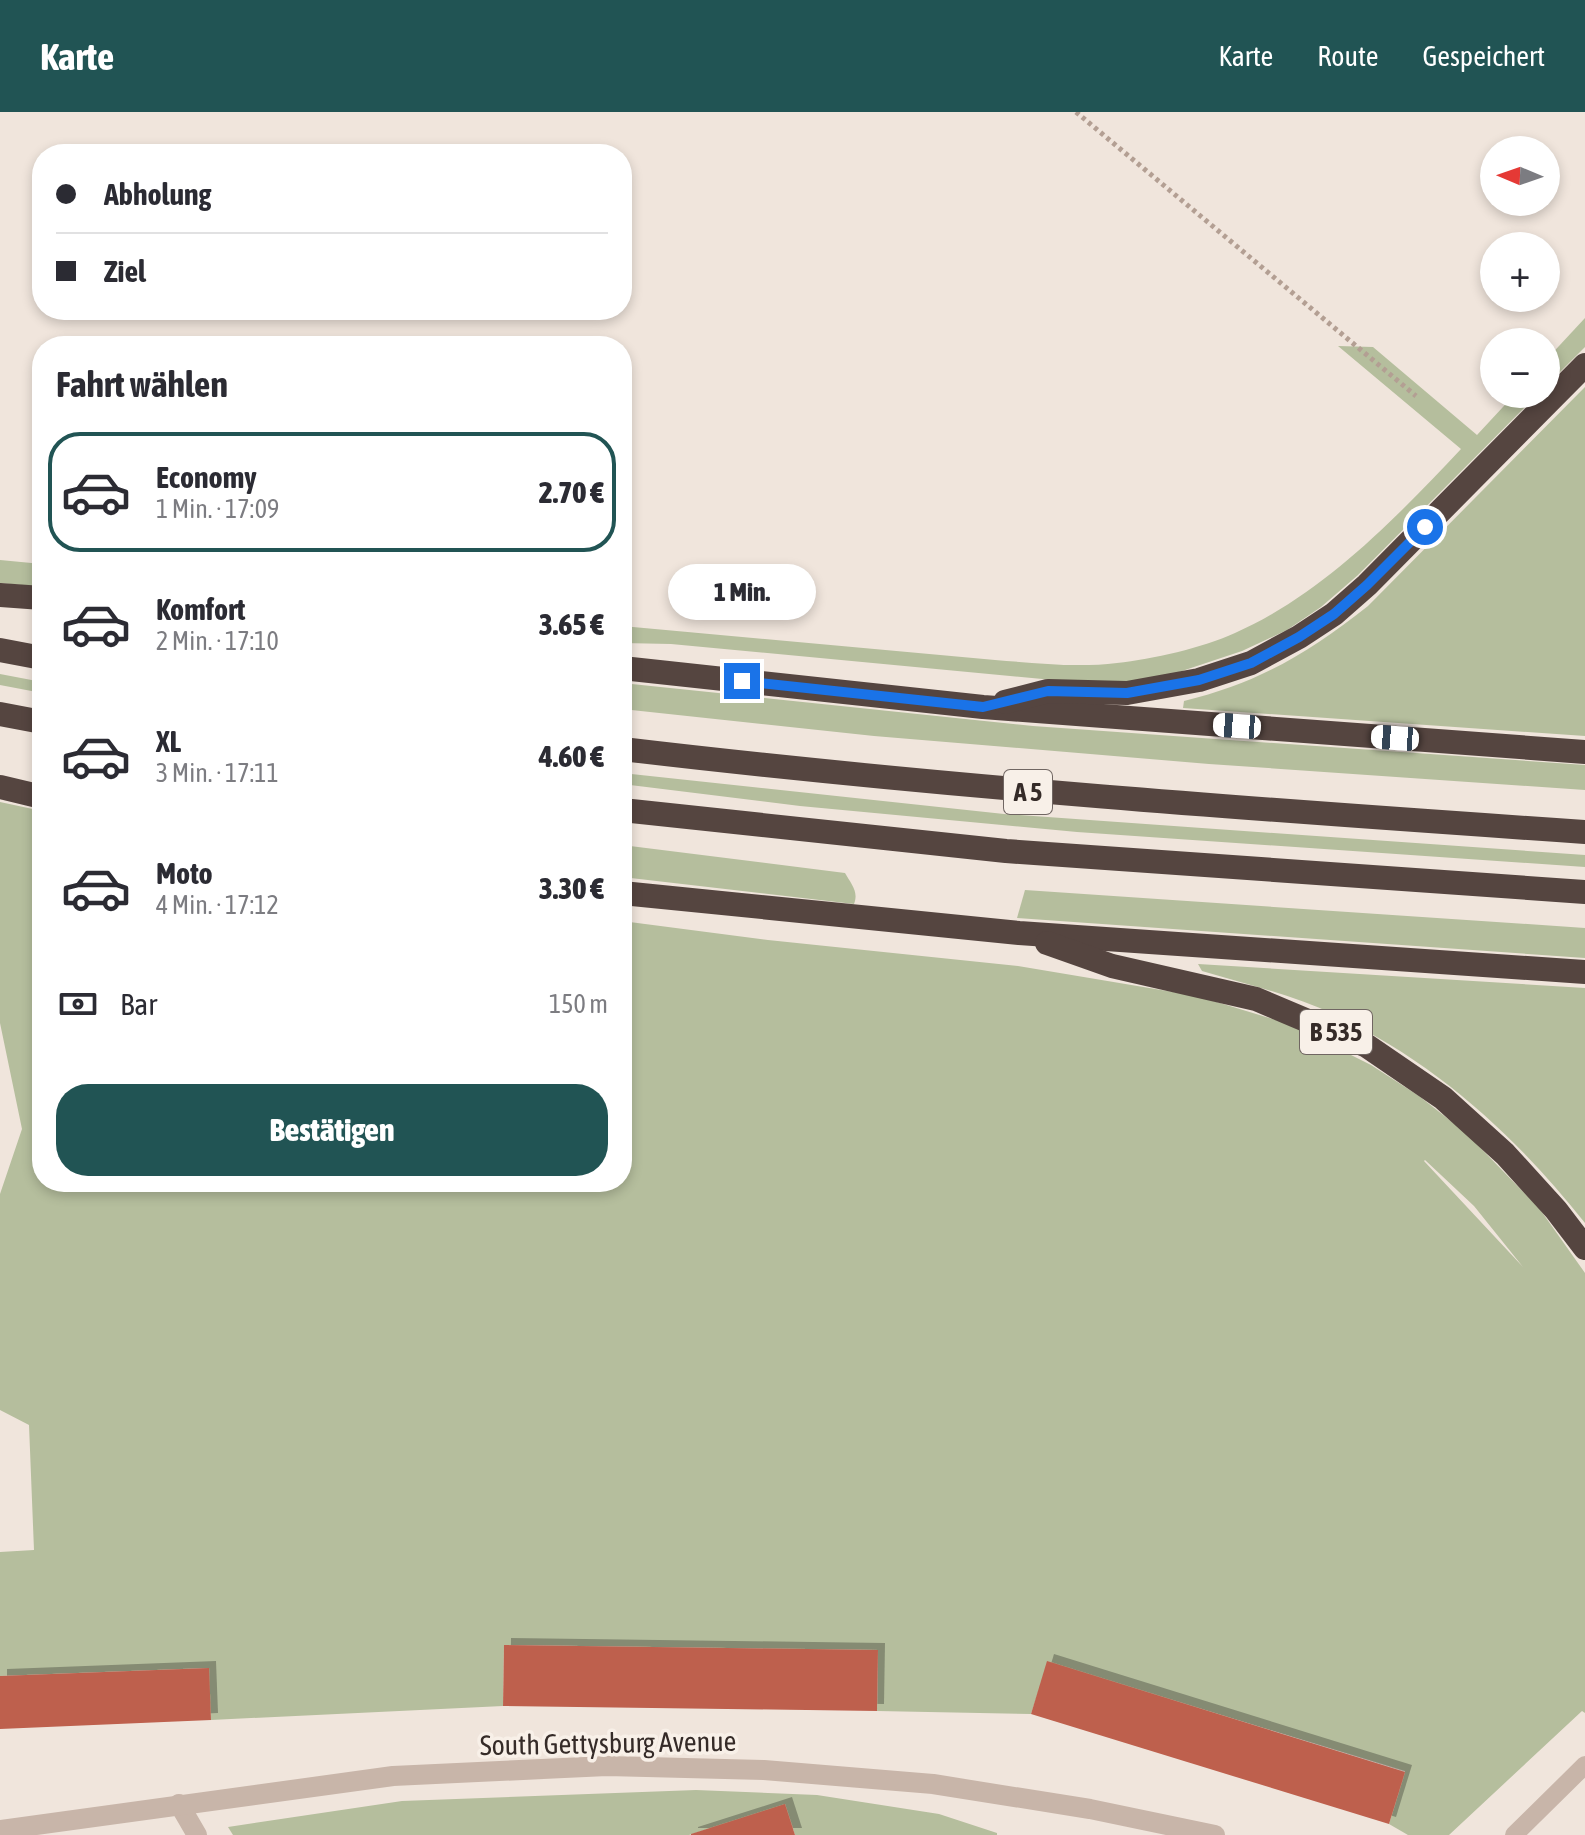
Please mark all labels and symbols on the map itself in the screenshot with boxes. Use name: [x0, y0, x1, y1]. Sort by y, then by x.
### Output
north arrow: [1480, 136, 1560, 216]
route start: [1407, 509, 1443, 545]
callout: 1 Min.: [668, 565, 816, 621]
route end: [724, 663, 760, 699]
car: [1212, 712, 1262, 740]
car: [1370, 724, 1420, 752]
road number: A 5: [1004, 770, 1052, 814]
road number: B 535: [1300, 1010, 1372, 1054]
street label: South Gettysburg Avenue: [479, 1725, 737, 1761]

